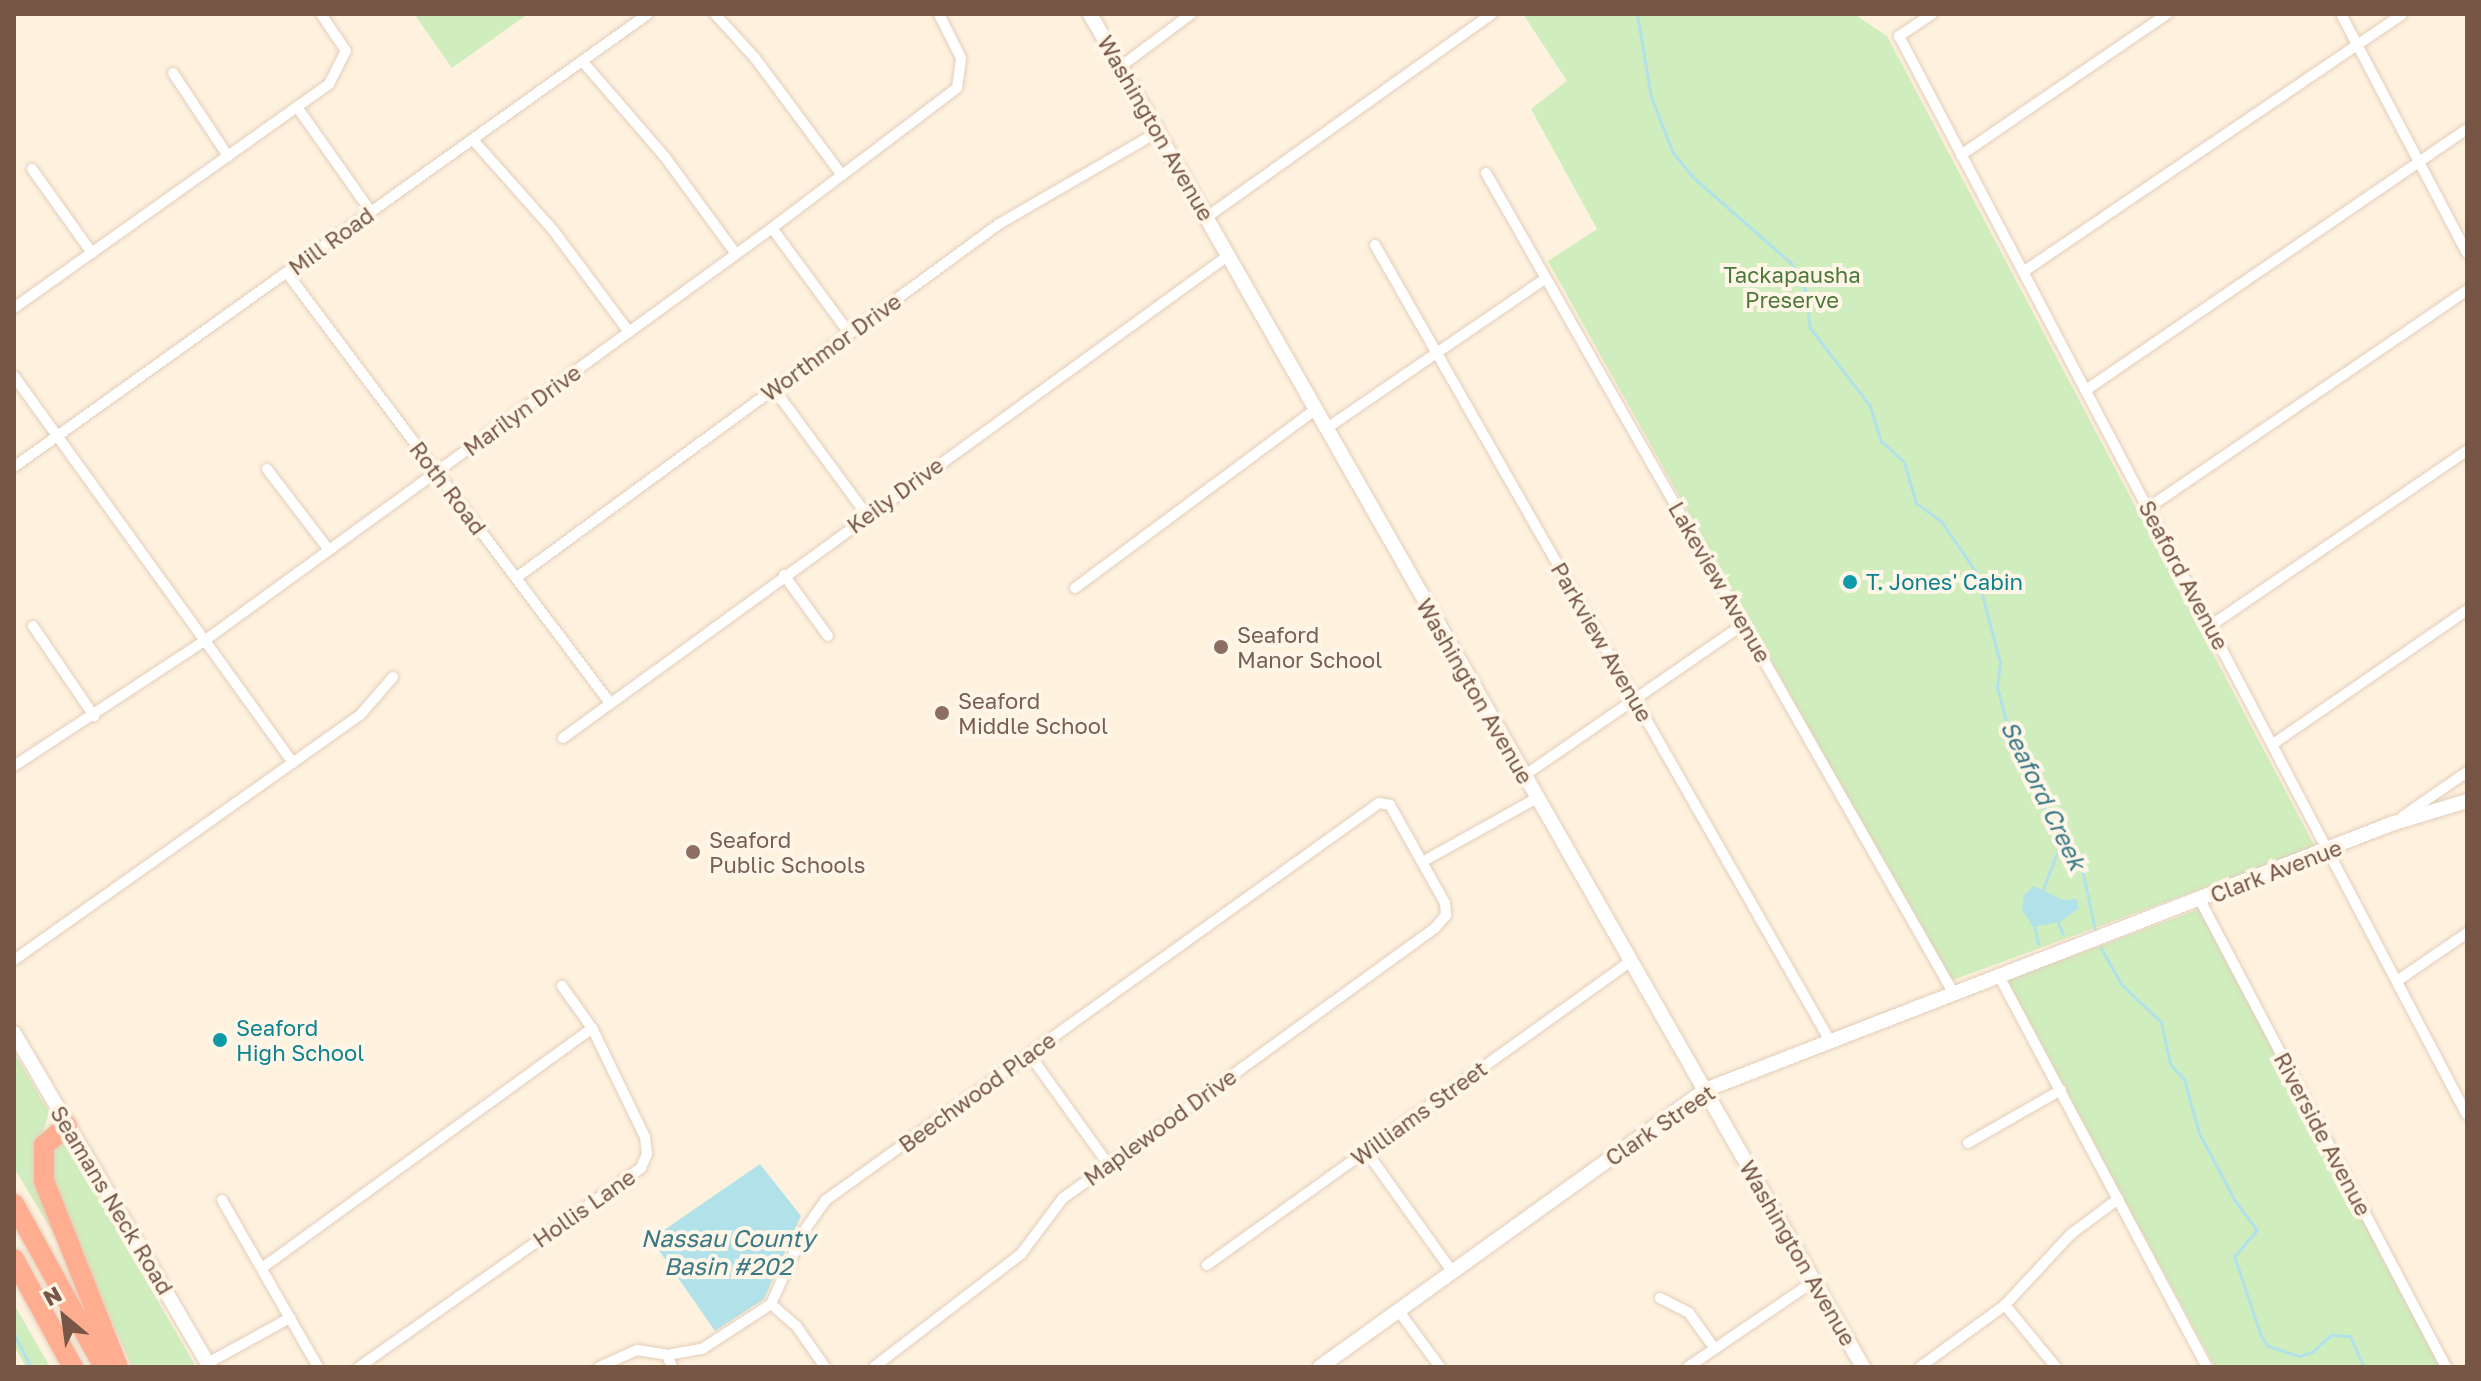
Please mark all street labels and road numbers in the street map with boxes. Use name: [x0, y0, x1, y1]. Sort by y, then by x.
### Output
street label: Washington Avenue: [1092, 31, 1220, 225]
street label: Mill Road: [283, 201, 379, 281]
street label: Worthmor Drive: [756, 288, 906, 406]
street label: Marilyn Drive: [458, 359, 586, 461]
street label: Roth Road: [404, 436, 492, 540]
street label: Keily Drive: [842, 451, 948, 539]
street label: Seaford Avenue: [2134, 496, 2234, 654]
street label: Lakeview Avenue: [1663, 497, 1777, 667]
street label: Parkview Avenue: [1546, 558, 1658, 726]
street label: Washington Avenue: [1411, 594, 1539, 788]
street label: Clark Avenue: [2207, 834, 2345, 908]
street label: Beechwood Place: [894, 1026, 1060, 1158]
street label: Riverside Avenue: [2269, 1048, 2377, 1220]
street label: Williams Street: [1346, 1055, 1492, 1171]
street label: Maplewood Drive: [1079, 1063, 1241, 1191]
street label: Clark Street: [1600, 1079, 1720, 1171]
street label: Seamans Neck Road: [45, 1101, 179, 1299]
street label: Washington Avenue: [1734, 1156, 1862, 1350]
street label: Hollis Lane: [528, 1163, 640, 1253]

